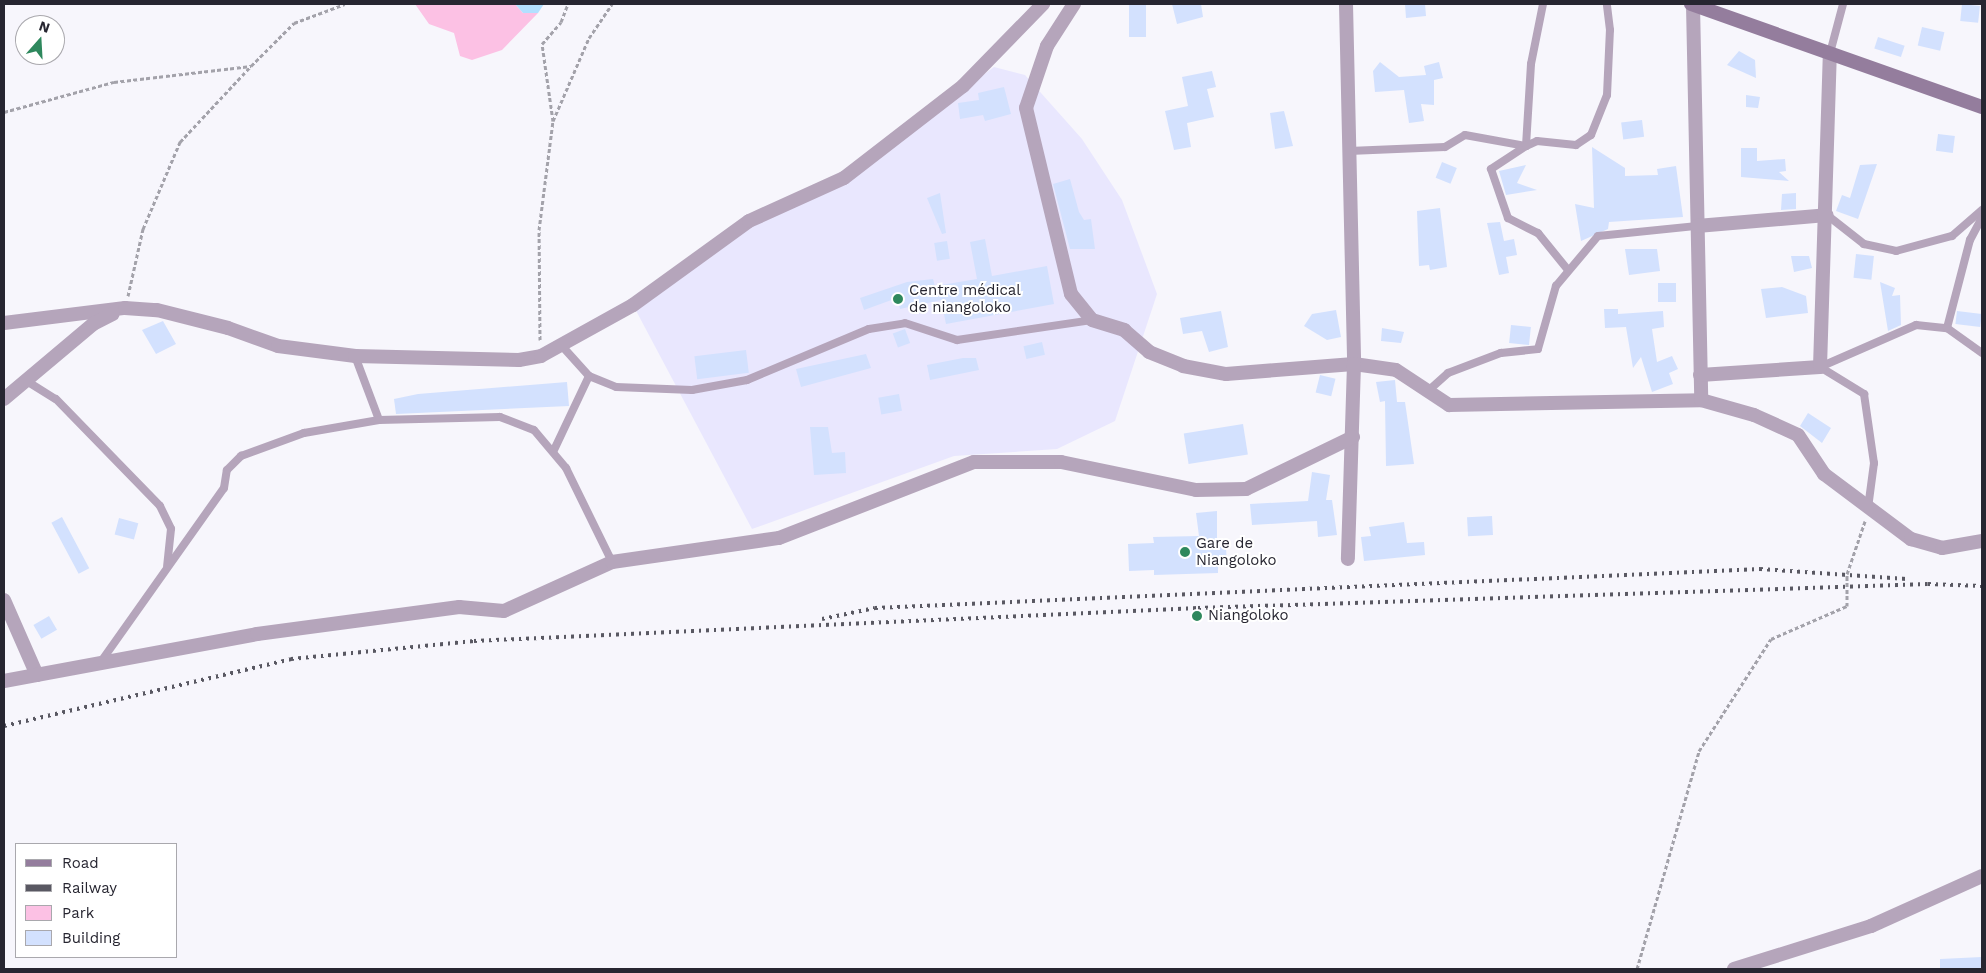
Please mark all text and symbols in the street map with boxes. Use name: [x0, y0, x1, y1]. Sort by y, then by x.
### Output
north arrow: [15, 15, 65, 65]
text: N: [37, 18, 52, 36]
place label: Centre médical de niangoloko: [909, 281, 1021, 316]
marker: Centre médical de niangoloko: [891, 292, 905, 306]
place label: Gare de Niangoloko: [1196, 534, 1277, 569]
marker: Gare de Niangoloko: [1178, 545, 1192, 559]
place label: Niangoloko: [1208, 607, 1289, 625]
marker: Niangoloko: [1190, 609, 1204, 623]
legend: [15, 843, 178, 958]
text: Road: [62, 854, 99, 872]
text: Railway: [62, 879, 117, 897]
text: Park: [62, 904, 94, 922]
text: Building: [62, 929, 120, 947]

